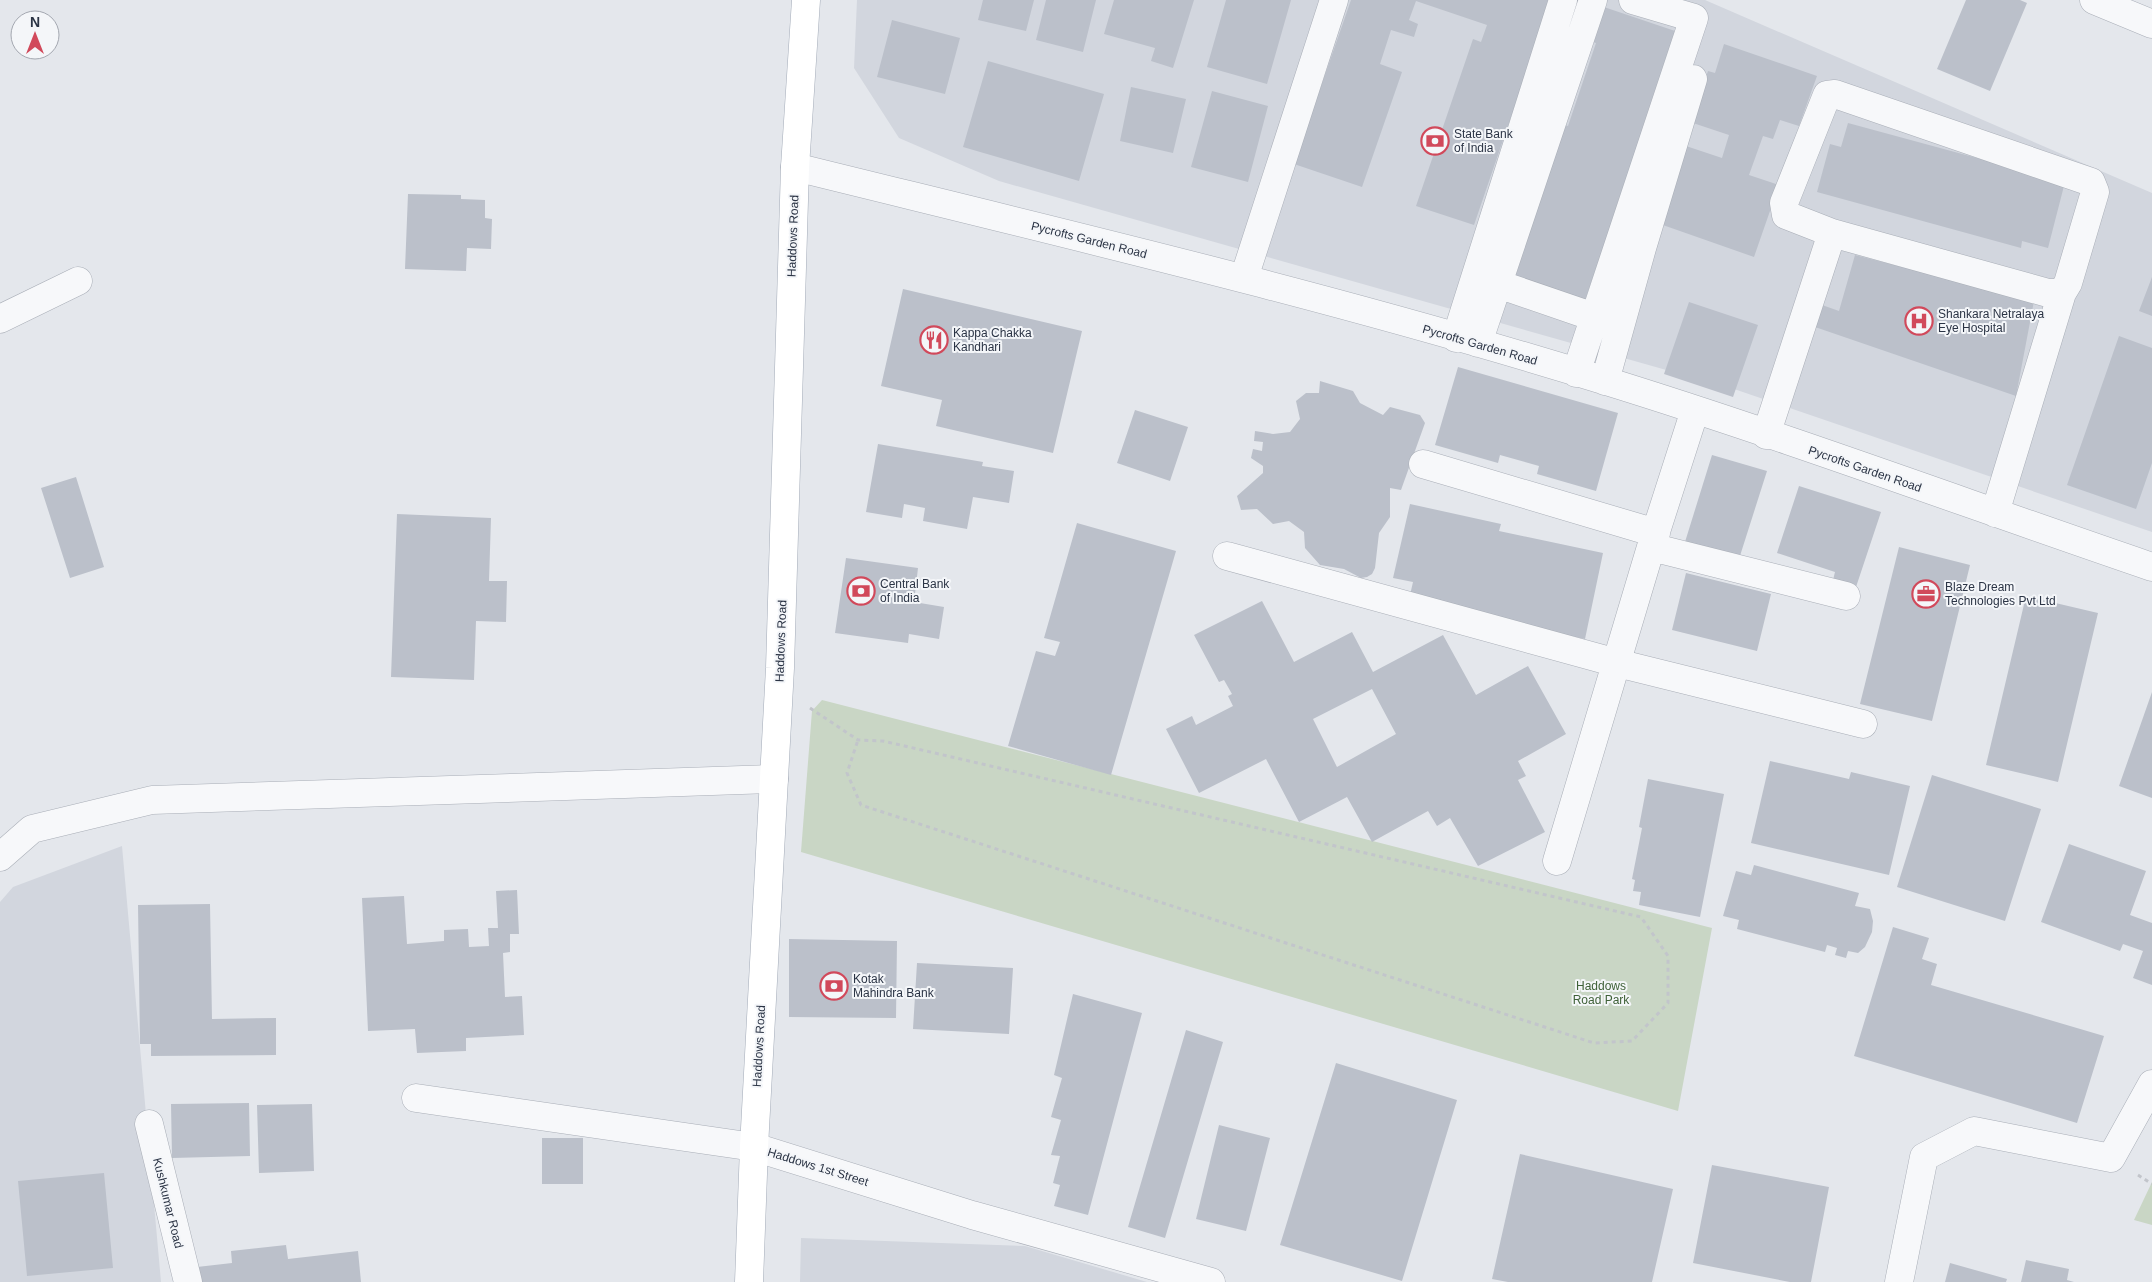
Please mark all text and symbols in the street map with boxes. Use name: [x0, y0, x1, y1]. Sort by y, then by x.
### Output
north arrow: [10, 10, 60, 60]
text: N: [30, 14, 40, 30]
bank icon: State Bank of India: [1420, 126, 1450, 156]
place label: State Bank of India: [1454, 127, 1514, 155]
street label: Haddows Road: [785, 195, 801, 277]
street label: Pycrofts Garden Road: [1030, 219, 1148, 261]
hospital icon: Shankara Netralaya Eye Hospital: [1904, 306, 1934, 336]
place label: Shankara Netralaya Eye Hospital: [1938, 307, 2044, 335]
street label: Pycrofts Garden Road: [1421, 322, 1539, 368]
restaurant icon: Kappa Chakka Kandhari: [919, 325, 949, 355]
place label: Kappa Chakka Kandhari: [953, 326, 1032, 354]
street label: Pycrofts Garden Road: [1807, 443, 1923, 495]
bank icon: Central Bank of India: [846, 576, 876, 606]
place label: Central Bank of India: [880, 577, 950, 605]
office icon: Blaze Dream Technologies Pvt Ltd: [1911, 579, 1941, 609]
place label: Blaze Dream Technologies Pvt Ltd: [1945, 580, 2056, 608]
street label: Haddows Road: [773, 600, 789, 682]
bank icon: Kotak Mahindra Bank: [819, 971, 849, 1001]
place label: Kotak Mahindra Bank: [853, 972, 935, 1000]
park label: Haddows Road Park: [1573, 979, 1630, 1007]
street label: Haddows Road: [750, 1005, 768, 1087]
street label: Haddows 1st Street: [766, 1145, 871, 1189]
street label: Kushkumar Road: [150, 1156, 186, 1250]

